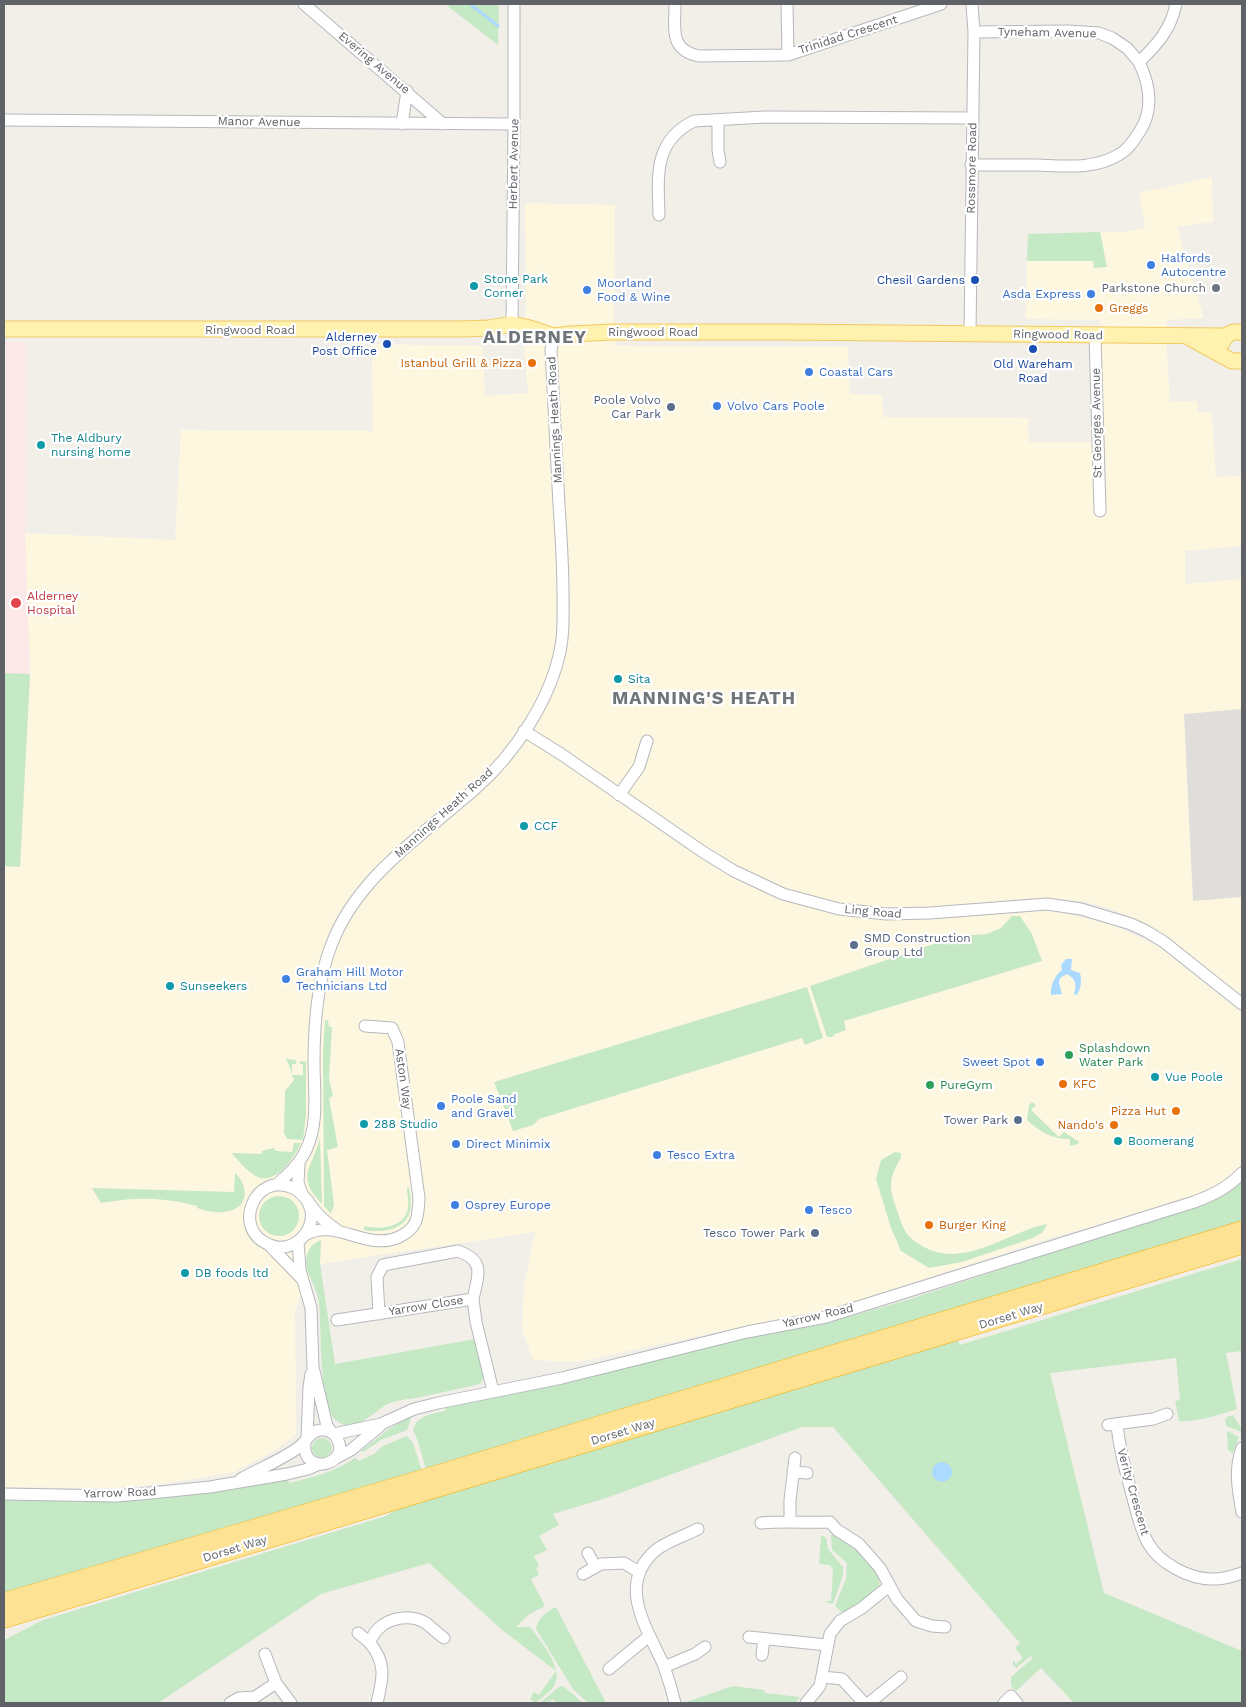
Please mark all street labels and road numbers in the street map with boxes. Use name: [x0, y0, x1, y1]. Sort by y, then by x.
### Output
street label: Trinidad Crescent: [797, 12, 899, 58]
street label: Tyneham Avenue: [997, 25, 1097, 41]
street label: Evering Avenue: [335, 29, 413, 97]
street label: Manor Avenue: [217, 114, 301, 130]
street label: Herbert Avenue: [506, 118, 522, 210]
street label: Rossmore Road: [964, 122, 980, 214]
street label: Ringwood Road: [205, 323, 295, 337]
street label: Ringwood Road: [608, 325, 698, 339]
street label: Ringwood Road: [1013, 327, 1103, 343]
street label: Mannings Heath Road: [544, 356, 566, 484]
street label: St Georges Avenue: [1089, 368, 1105, 478]
street label: Mannings Heath Road: [392, 765, 496, 861]
street label: Ling Road: [844, 902, 902, 922]
street label: Aston Way: [392, 1047, 414, 1111]
street label: Yarrow Close: [387, 1293, 465, 1319]
street label: Dorset Way: [977, 1299, 1045, 1333]
street label: Yarrow Road: [781, 1301, 855, 1331]
street label: Dorset Way: [589, 1415, 657, 1449]
street label: Verity Crescent: [1114, 1447, 1152, 1537]
street label: Yarrow Road: [83, 1485, 157, 1501]
street label: Dorset Way: [201, 1532, 269, 1566]

